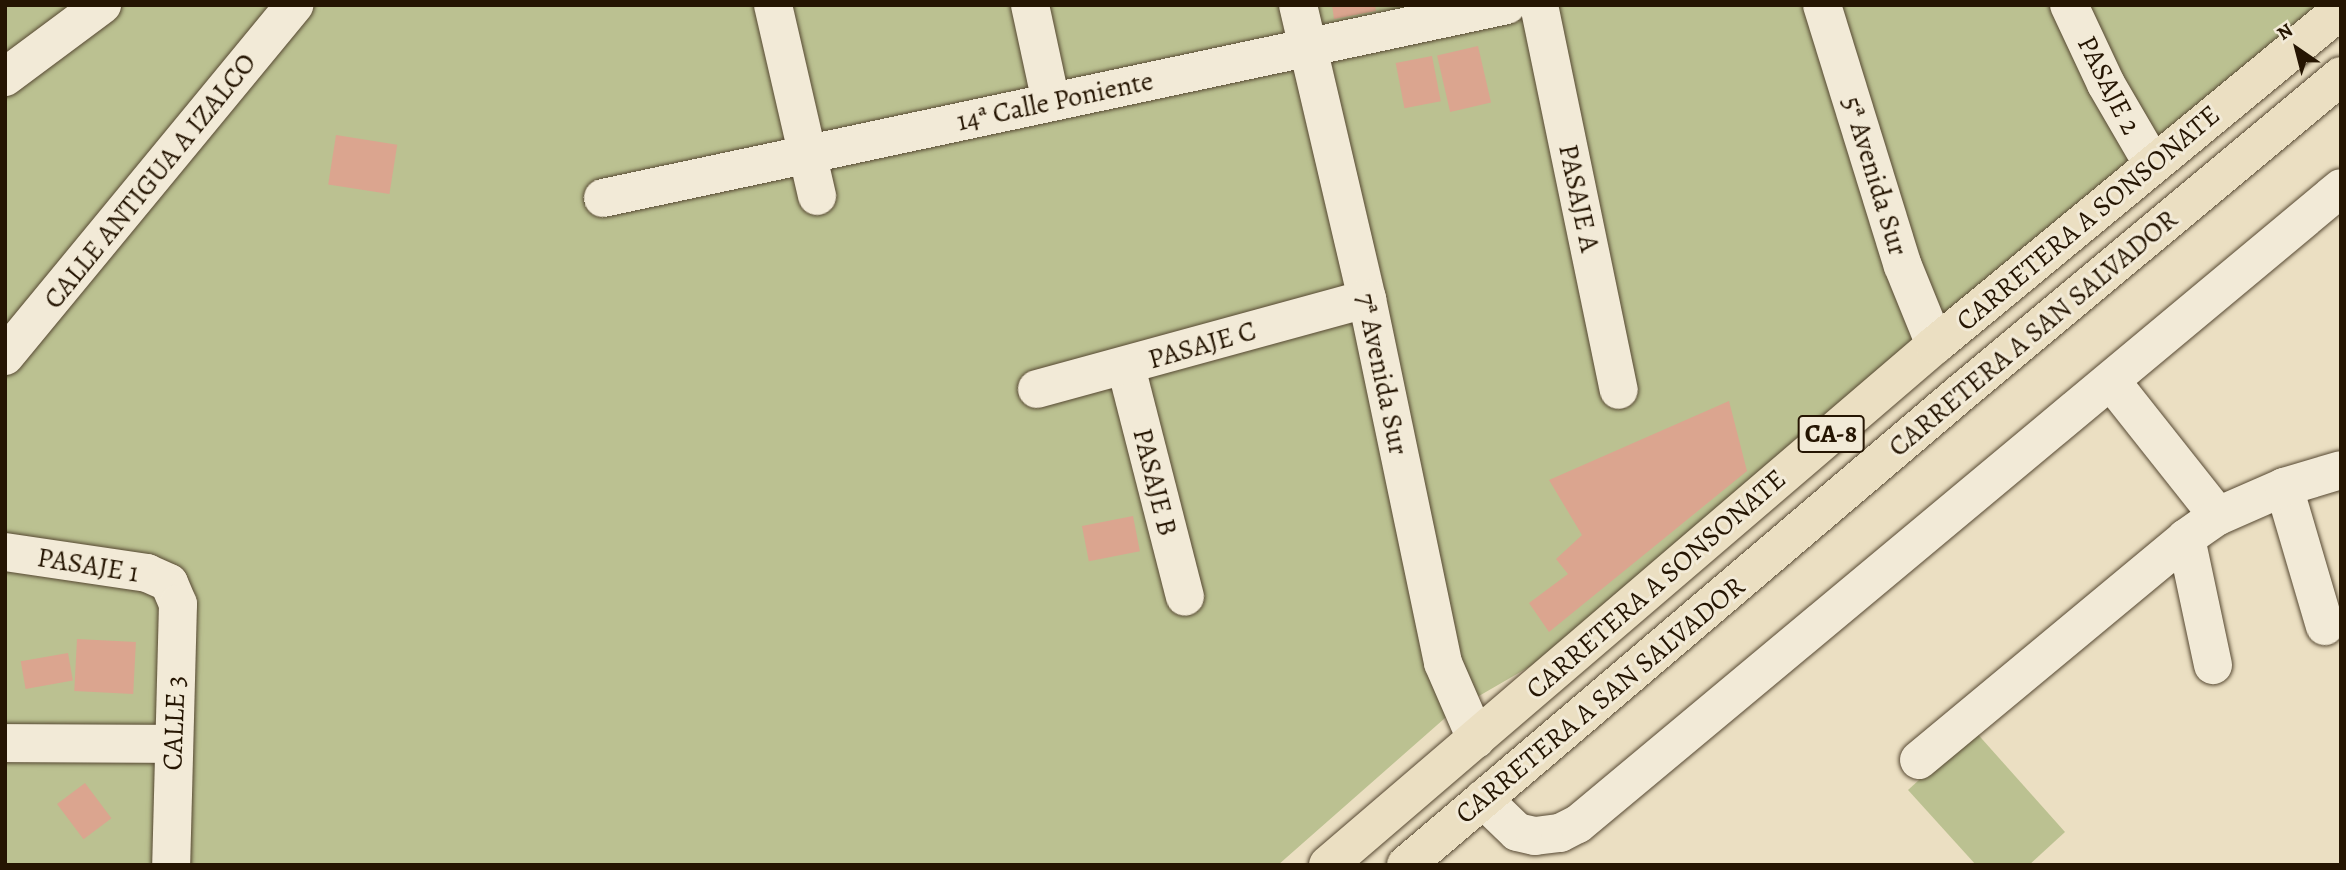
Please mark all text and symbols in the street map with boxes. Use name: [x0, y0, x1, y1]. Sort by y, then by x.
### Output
north arrow: [2262, 14, 2332, 84]
text: N: [2272, 17, 2298, 46]
street label: PASAJE 2: [2070, 30, 2148, 140]
street label: CALLE ANTIGUA A IZALCO: [37, 46, 263, 316]
street label: 14ª Calle Poniente: [954, 64, 1156, 138]
street label: 5ª Avenida Sur: [1835, 92, 1915, 260]
street label: CARRETERA A SONSONATE: [1950, 98, 2226, 338]
street label: PASAJE A: [1551, 141, 1607, 255]
street label: CARRETERA A SAN SALVADOR: [1882, 202, 2184, 464]
street label: 7ª Avenida Sur: [1348, 290, 1416, 458]
street label: PASAJE C: [1144, 314, 1260, 376]
road number: CA-8: [1796, 412, 1866, 456]
street label: PASAJE B: [1125, 425, 1185, 539]
street label: CARRETERA A SONSONATE: [1519, 462, 1793, 706]
street label: PASAJE 1: [35, 540, 141, 590]
street label: CARRETERA A SAN SALVADOR: [1449, 569, 1751, 831]
street label: CALLE 3: [156, 675, 192, 771]

